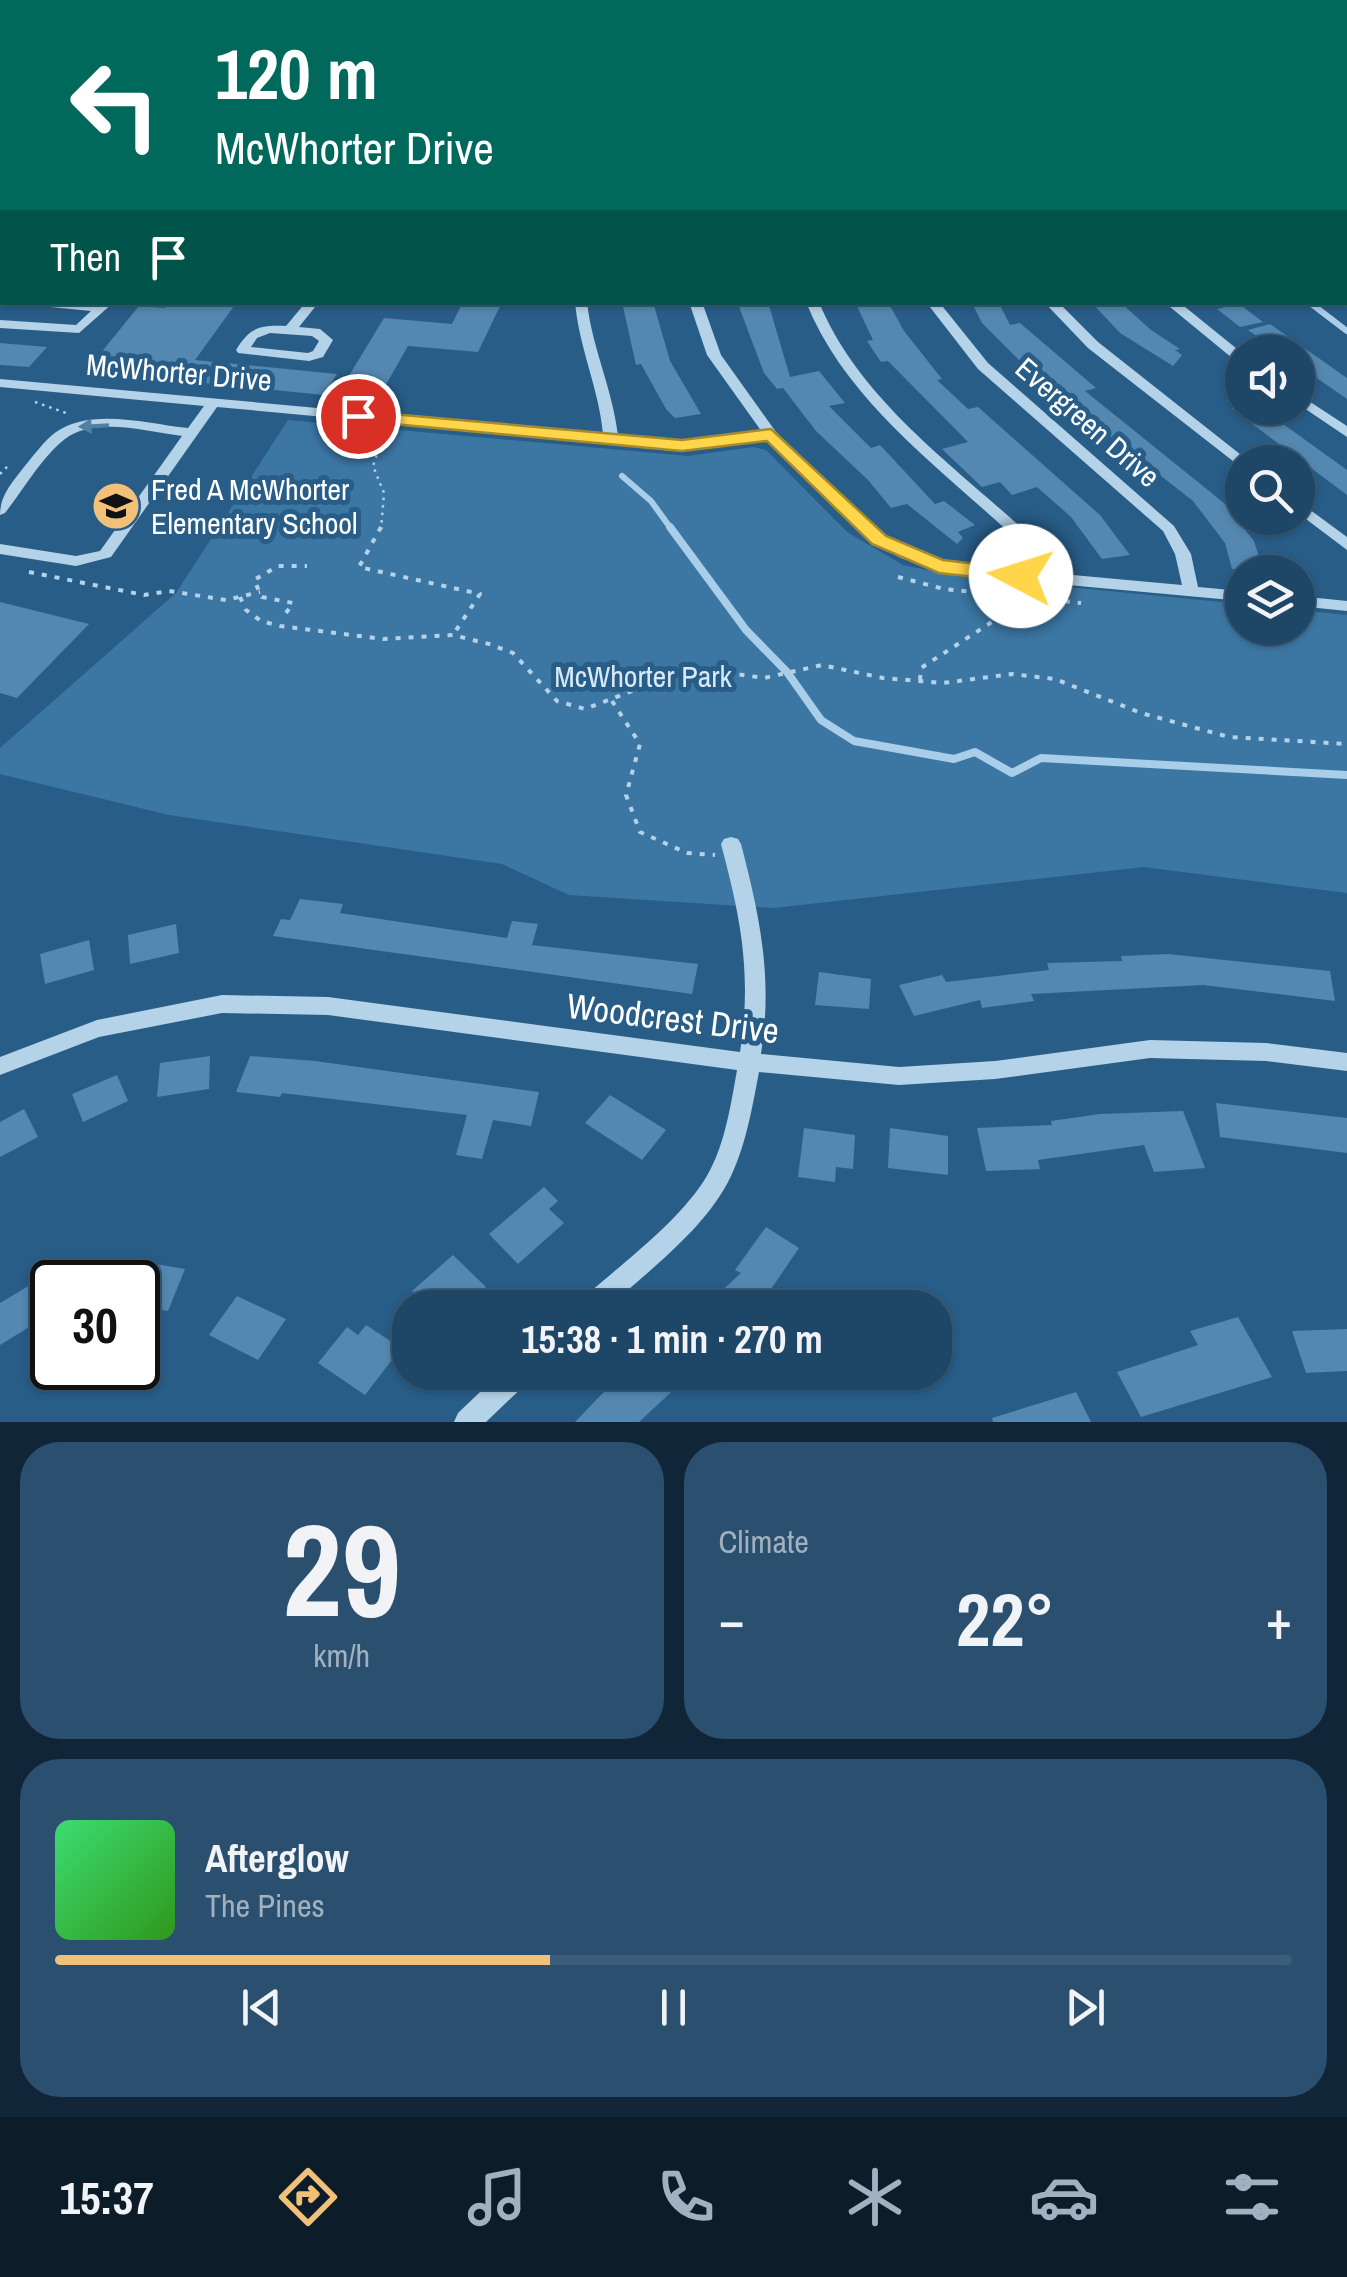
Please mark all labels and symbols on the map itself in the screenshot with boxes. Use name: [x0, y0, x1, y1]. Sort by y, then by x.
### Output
street label: McWhorter Drive: [85, 344, 273, 400]
street label: Evergreen Drive: [1007, 348, 1169, 496]
pin: [316, 374, 401, 459]
one-way arrow: [78, 418, 110, 434]
place label: Fred A McWhorter Elementary School: [151, 469, 357, 543]
school or university icon: Fred A McWhorter Elementary School: [90, 480, 142, 532]
position arrow: [969, 524, 1073, 628]
park label: McWhorter Park: [554, 656, 733, 696]
street label: Woodcrest Drive: [564, 982, 782, 1054]
speed limit sign: 30: [30, 1260, 160, 1390]

